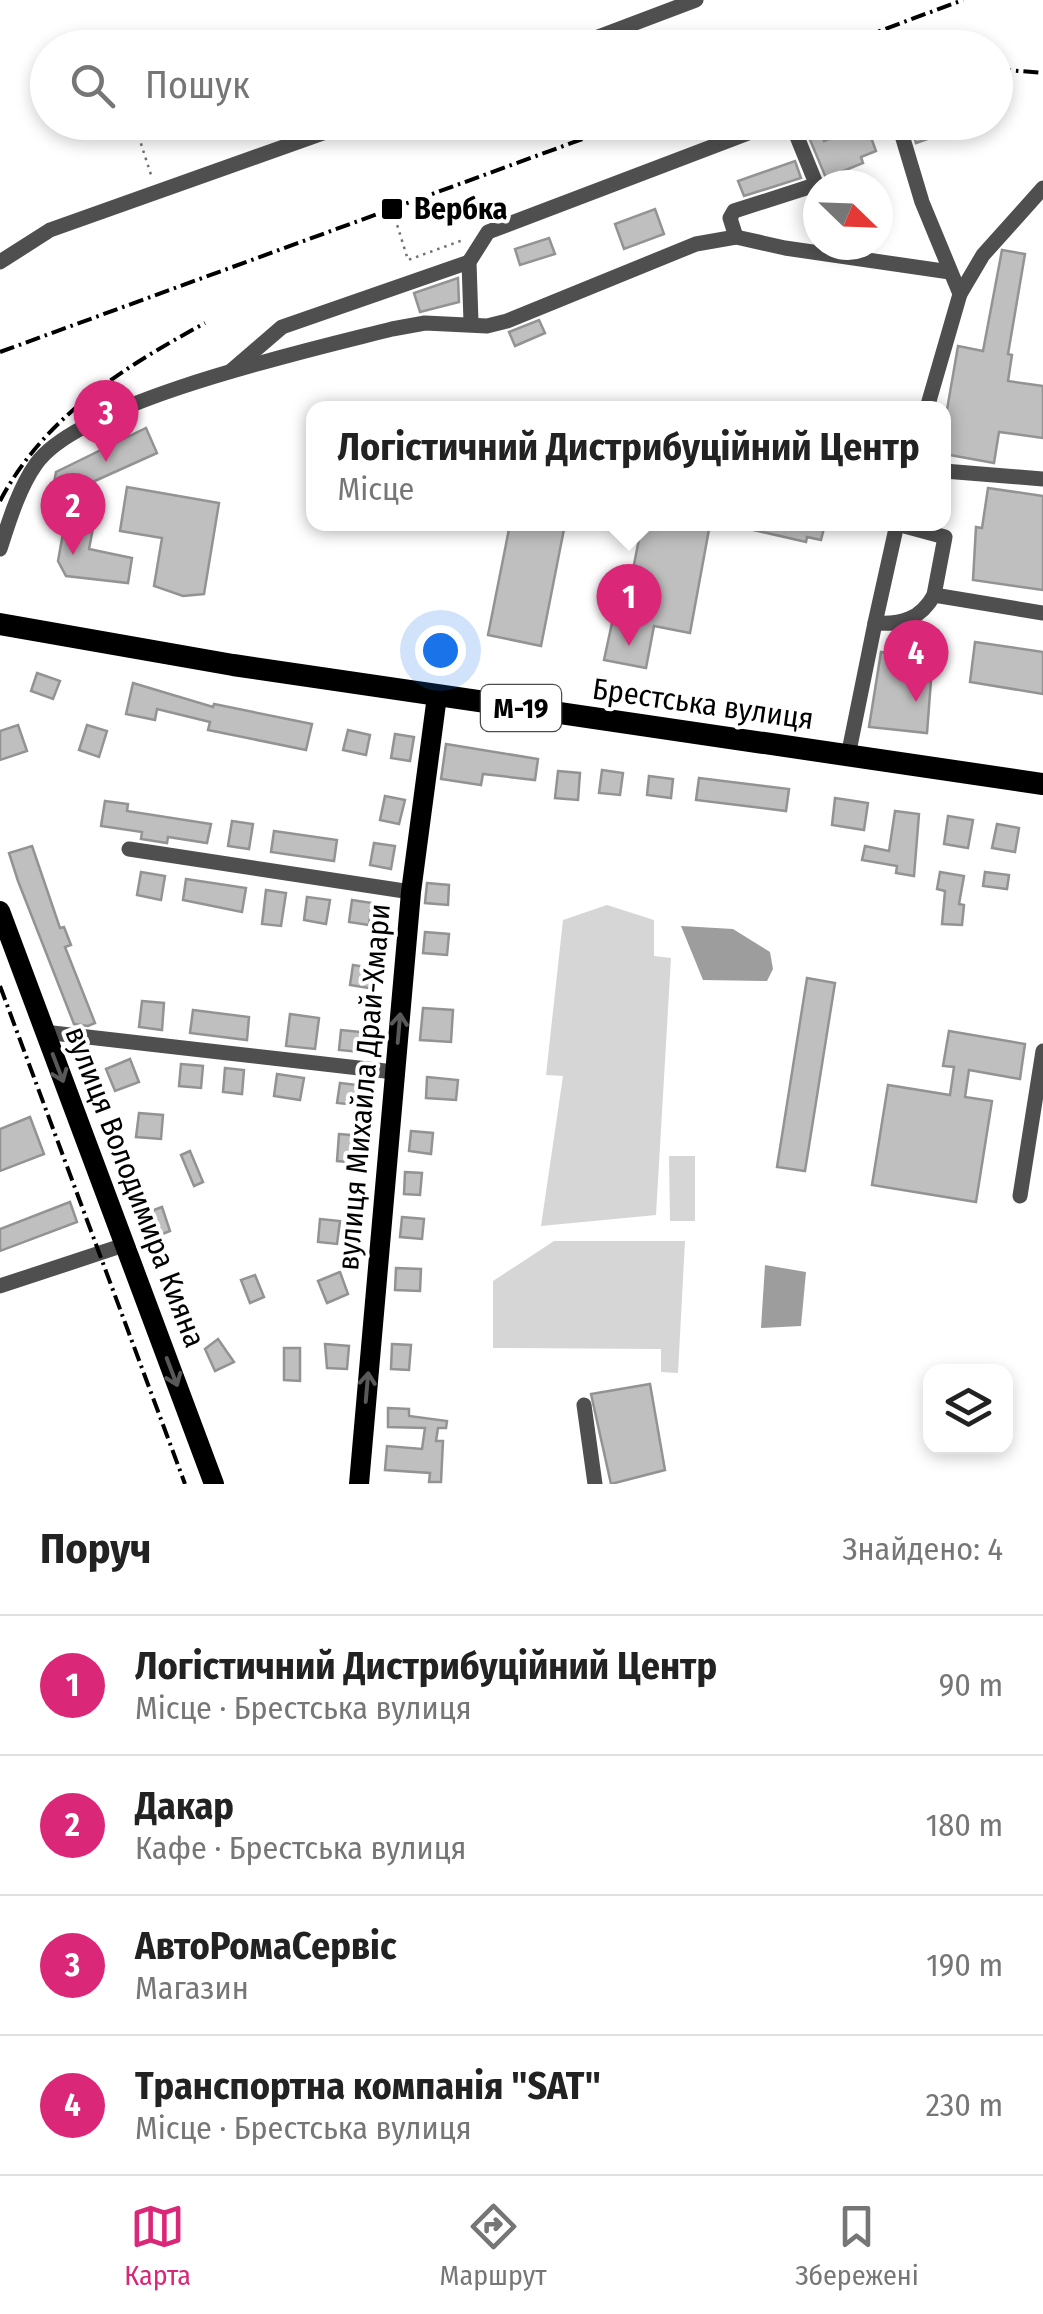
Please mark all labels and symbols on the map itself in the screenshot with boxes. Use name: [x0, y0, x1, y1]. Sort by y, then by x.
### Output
north arrow: [803, 170, 893, 260]
place label: Вербка: [414, 191, 508, 227]
marker: Вербка: [379, 196, 405, 222]
pin: 3: [74, 380, 138, 462]
pin: 2: [40, 472, 106, 555]
pin: 1: [596, 564, 662, 646]
pin: 4: [884, 620, 948, 702]
your location: [415, 625, 466, 676]
street label: Брестська вулиця: [590, 671, 816, 737]
road number: М-19: [481, 685, 561, 731]
street label: вулиця Михайла Драй-Хмари: [330, 902, 398, 1272]
one-way arrow: [389, 1013, 408, 1045]
street label: вулиця Володимира Кияна: [57, 1022, 213, 1352]
one-way arrow: [50, 1052, 68, 1083]
one-way arrow: [164, 1356, 182, 1387]
one-way arrow: [358, 1371, 377, 1403]

